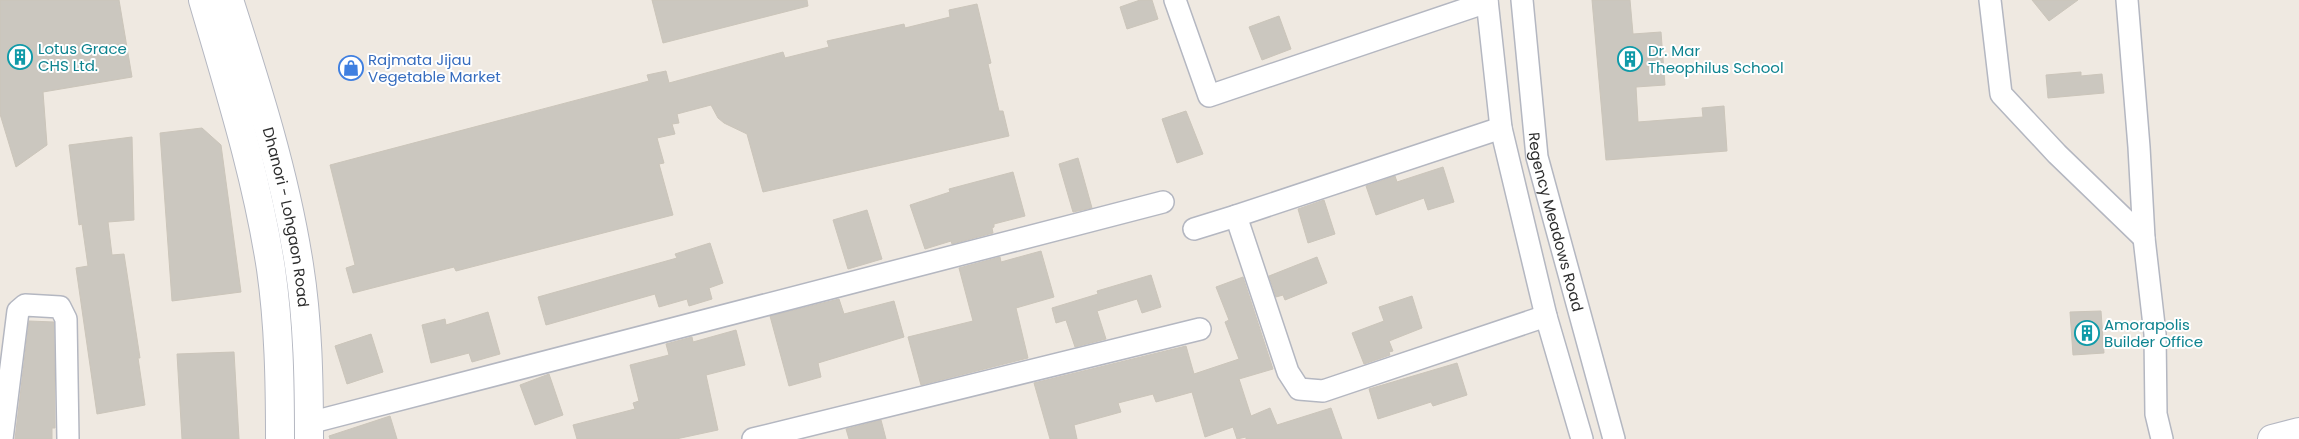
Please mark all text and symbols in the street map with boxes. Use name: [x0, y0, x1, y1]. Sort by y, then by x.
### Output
place label: Lotus Grace CHS Ltd.: [38, 38, 127, 76]
place label: Dr. Mar Theophilus School: [1648, 40, 1784, 78]
building icon: Lotus Grace CHS Ltd.: [7, 44, 33, 70]
building icon: Dr. Mar Theophilus School: [1617, 46, 1643, 72]
place label: Rajmata Jijau Vegetable Market: [368, 49, 501, 87]
shop icon: Rajmata Jijau Vegetable Market: [338, 55, 364, 81]
street label: Dhanori - Lohgaon Road: [258, 125, 315, 308]
street label: Regency Meadows Road: [1524, 131, 1589, 314]
place label: Amorapolis Builder Office: [2104, 314, 2203, 352]
building icon: Amorapolis Builder Office: [2074, 320, 2100, 346]

